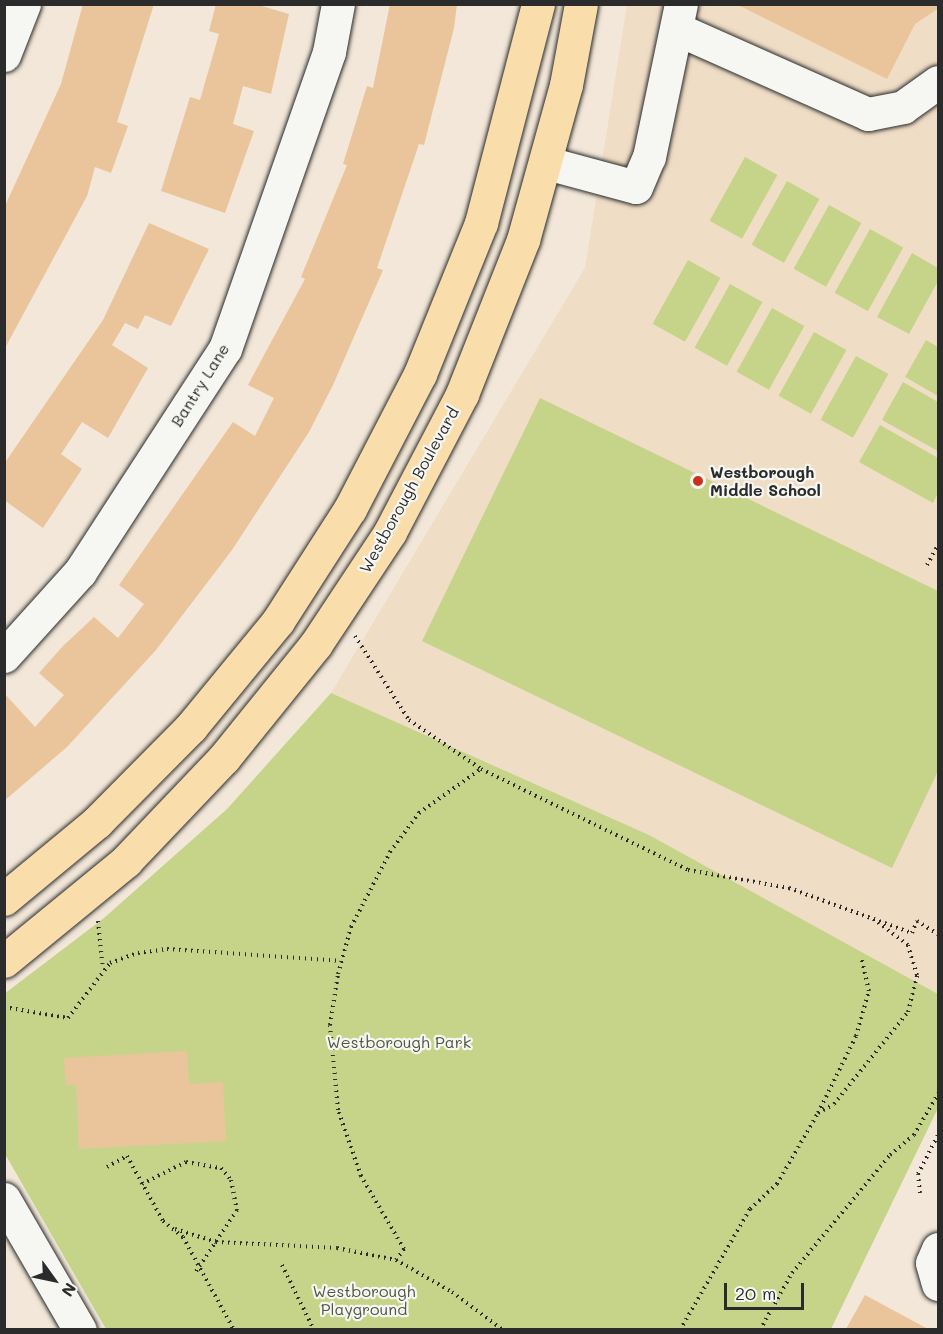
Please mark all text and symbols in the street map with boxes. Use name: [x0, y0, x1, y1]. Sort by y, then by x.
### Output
street label: Bantry Lane: [167, 340, 233, 430]
street label: Westborough Boulevard: [355, 404, 463, 576]
place label: Westborough Middle School: [710, 462, 821, 500]
marker: Westborough Middle School: [691, 474, 705, 488]
park label: Westborough Park: [327, 1032, 471, 1052]
north arrow: [24, 1250, 84, 1310]
scale bar: [727, 1271, 806, 1309]
text: N: [57, 1279, 82, 1301]
park label: Westborough Playground: [312, 1281, 416, 1319]
text: 20 m: [735, 1281, 776, 1305]

